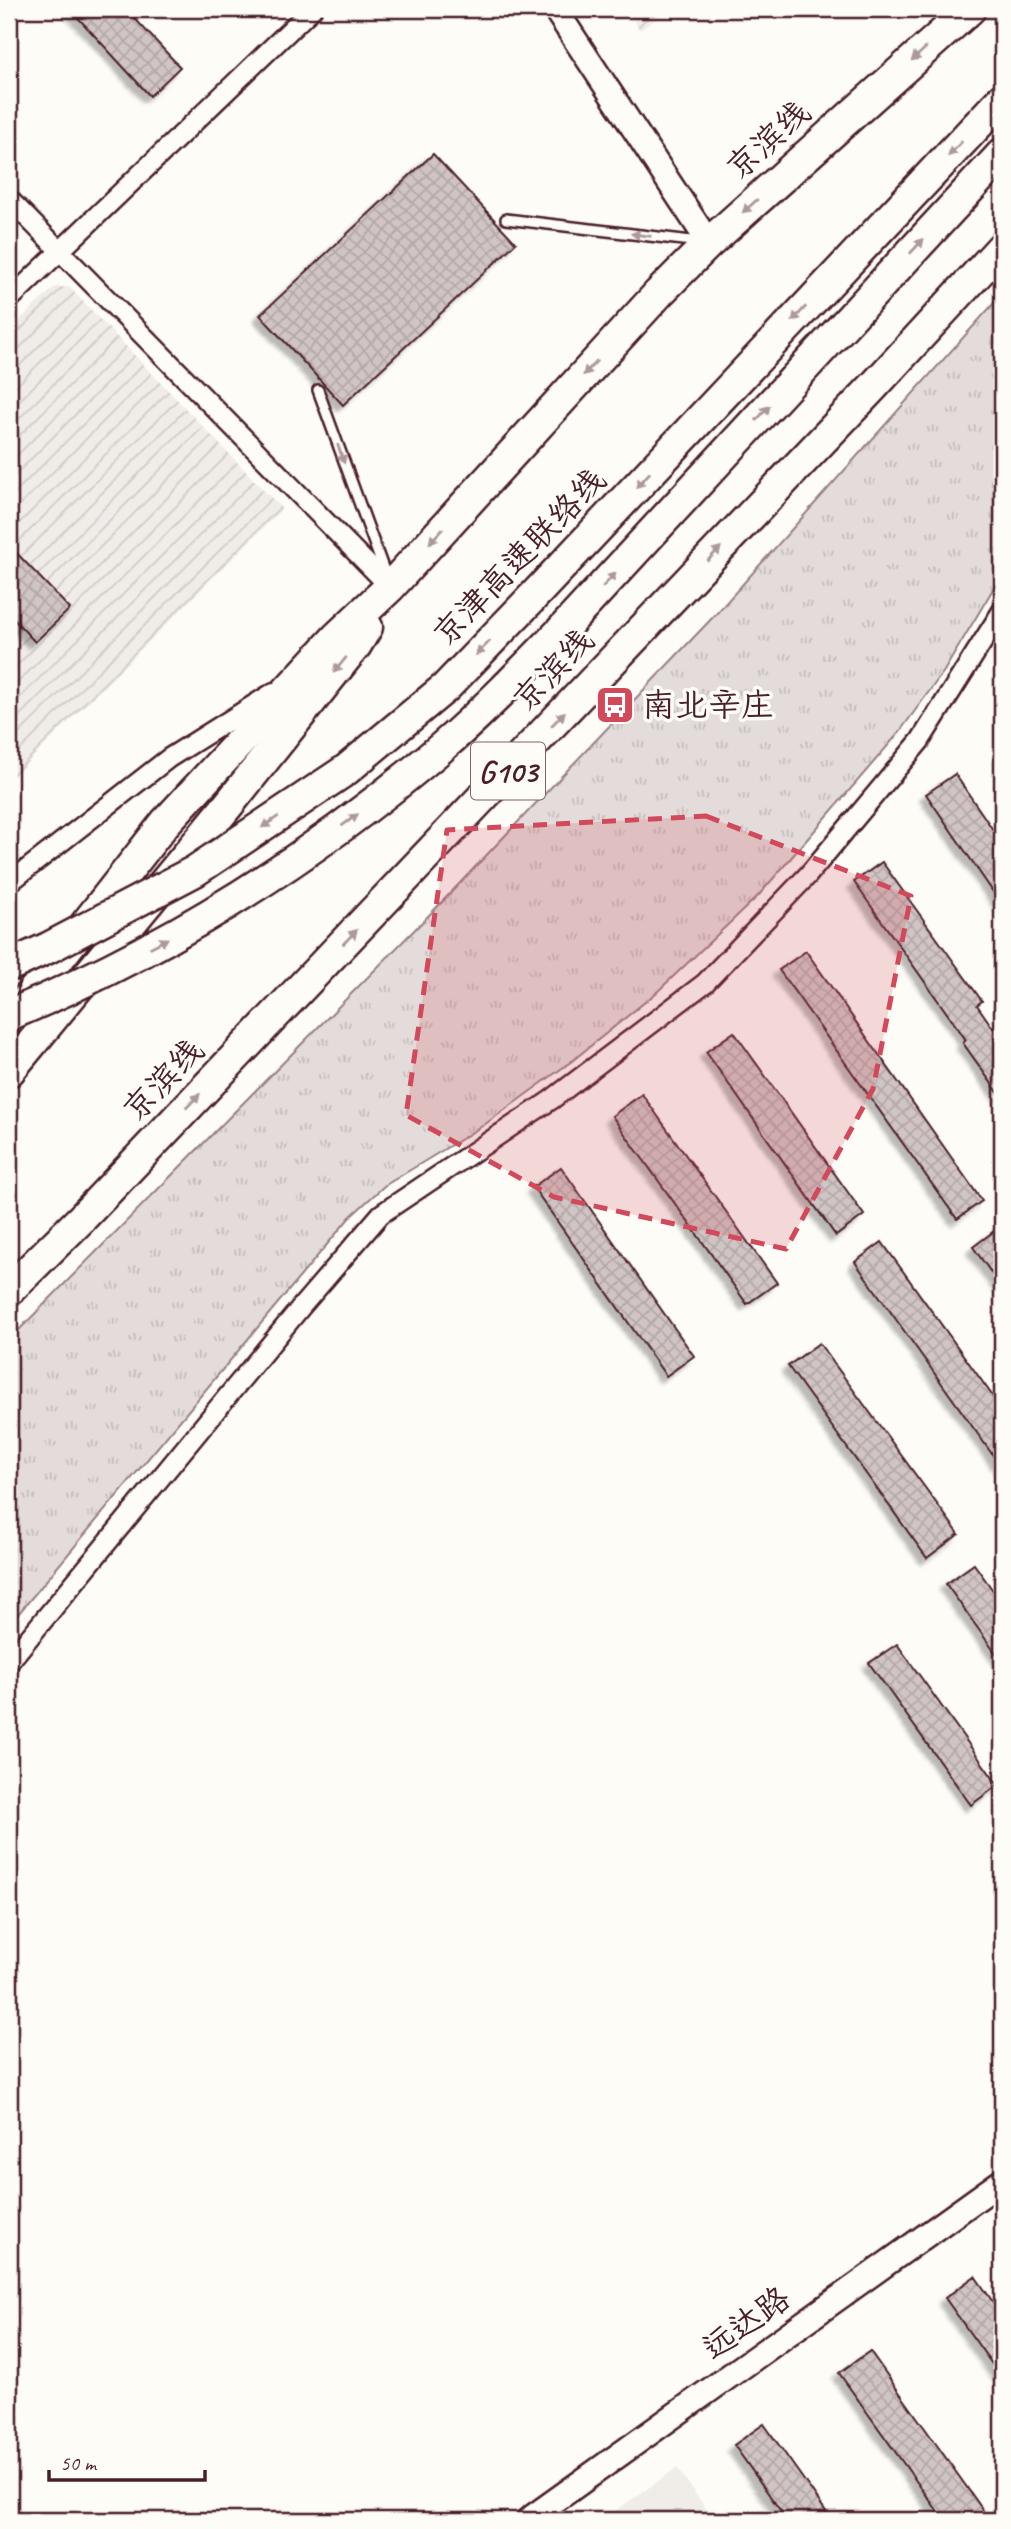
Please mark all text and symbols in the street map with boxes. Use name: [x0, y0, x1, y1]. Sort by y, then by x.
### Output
one-way arrow: [911, 46, 928, 62]
street label: 京滨线: [717, 91, 819, 189]
one-way arrow: [948, 140, 964, 157]
one-way arrow: [741, 198, 758, 214]
one-way arrow: [630, 229, 652, 240]
one-way arrow: [909, 238, 925, 255]
one-way arrow: [792, 305, 808, 322]
one-way arrow: [582, 359, 598, 376]
one-way arrow: [755, 404, 771, 422]
one-way arrow: [336, 444, 347, 465]
street label: 京津高速联络线: [424, 459, 614, 655]
one-way arrow: [635, 471, 651, 488]
one-way arrow: [428, 527, 444, 545]
one-way arrow: [706, 545, 723, 562]
one-way arrow: [600, 572, 616, 589]
street label: 京滨线: [504, 620, 602, 720]
one-way arrow: [476, 639, 492, 656]
one-way arrow: [332, 655, 347, 673]
bus stop icon: 南北辛庄: [594, 684, 636, 726]
place label: 南北辛庄: [642, 684, 774, 726]
one-way arrow: [549, 710, 566, 727]
road number: G103: [471, 742, 545, 800]
one-way arrow: [341, 813, 359, 827]
one-way arrow: [260, 816, 280, 829]
one-way arrow: [342, 929, 358, 946]
one-way arrow: [149, 937, 169, 949]
street label: 京滨线: [114, 1030, 212, 1130]
one-way arrow: [185, 1093, 202, 1110]
street label: 远达路: [694, 2277, 798, 2369]
scale bar: [49, 2438, 205, 2482]
text: 50 m: [60, 2450, 98, 2476]

